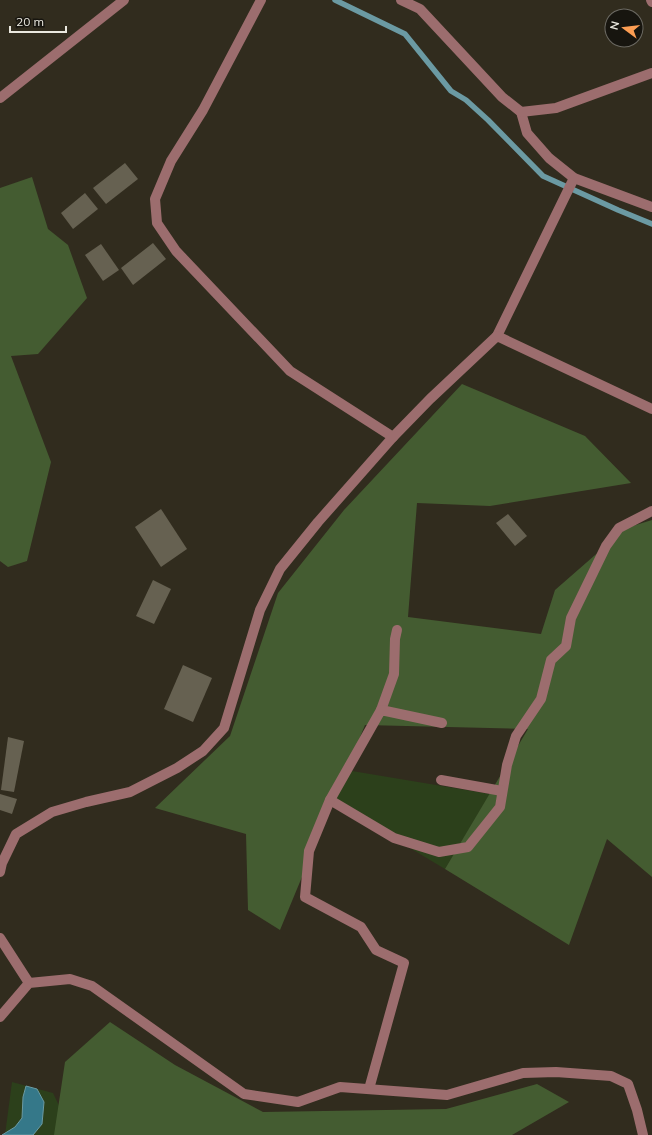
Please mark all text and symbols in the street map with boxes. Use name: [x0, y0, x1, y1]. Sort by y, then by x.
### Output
scale bar: [10, 8, 66, 34]
north arrow: [604, 8, 644, 48]
text: 20 m: [16, 14, 44, 29]
text: N: [607, 20, 622, 31]

